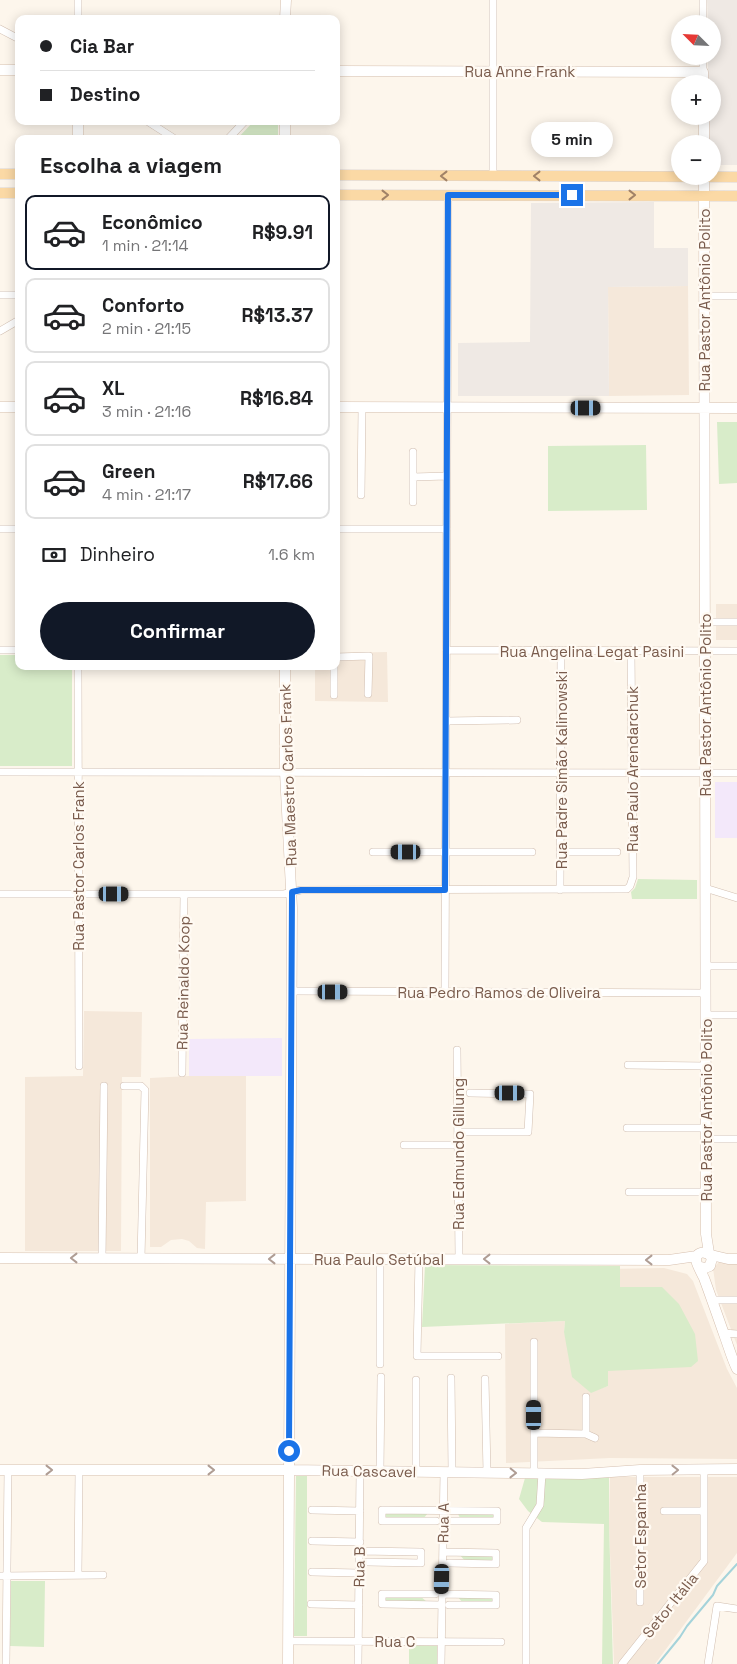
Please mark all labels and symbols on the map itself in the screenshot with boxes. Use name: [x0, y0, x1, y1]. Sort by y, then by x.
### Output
north arrow: [671, 15, 721, 65]
street label: Rua Anne Frank: [465, 62, 575, 81]
callout: 5 min: [531, 122, 613, 158]
one-way arrow: [440, 171, 448, 181]
one-way arrow: [533, 171, 541, 181]
route end: [561, 184, 583, 206]
one-way arrow: [382, 190, 389, 200]
one-way arrow: [629, 190, 637, 200]
street label: Rua Pastor Antônio Polito: [695, 208, 714, 392]
car: [571, 401, 601, 416]
street label: Rua Pastor Antônio Polito: [696, 613, 715, 797]
street label: Rua Angelina Legat Pasini: [500, 642, 684, 661]
street label: Rua Padre Simão Kalinowski: [552, 671, 571, 869]
street label: Rua Maestro Carlos Frank: [275, 683, 301, 867]
street label: Rua Paulo Arendarchuk: [623, 686, 642, 852]
street label: Rua Pastor Carlos Frank: [69, 781, 88, 951]
car: [391, 845, 421, 860]
car: [99, 887, 129, 902]
street label: Rua Reinaldo Koop: [172, 916, 194, 1050]
street label: Rua Pedro Ramos de Oliveira: [397, 983, 601, 1002]
car: [318, 985, 348, 1000]
street label: Rua Pastor Antônio Polito: [697, 1018, 716, 1202]
street label: Rua Edmundo Gillung: [449, 1078, 468, 1230]
car: [495, 1086, 525, 1101]
street label: Rua Paulo Setúbal: [314, 1250, 444, 1269]
one-way arrow: [70, 1253, 78, 1263]
one-way arrow: [267, 1253, 275, 1264]
one-way arrow: [482, 1254, 490, 1264]
one-way arrow: [645, 1255, 652, 1265]
car: [526, 1400, 541, 1430]
route start: [278, 1440, 300, 1462]
street label: Rua Cascavel: [321, 1461, 417, 1481]
one-way arrow: [671, 1464, 679, 1475]
one-way arrow: [45, 1465, 53, 1475]
one-way arrow: [208, 1465, 215, 1475]
one-way arrow: [510, 1468, 517, 1478]
street label: Setor Espanha: [631, 1483, 650, 1588]
street label: Rua A: [433, 1502, 453, 1543]
street label: Rua B: [349, 1546, 369, 1588]
car: [434, 1564, 449, 1594]
street label: Setor Itália: [638, 1568, 702, 1641]
street label: Rua C: [375, 1632, 415, 1651]

